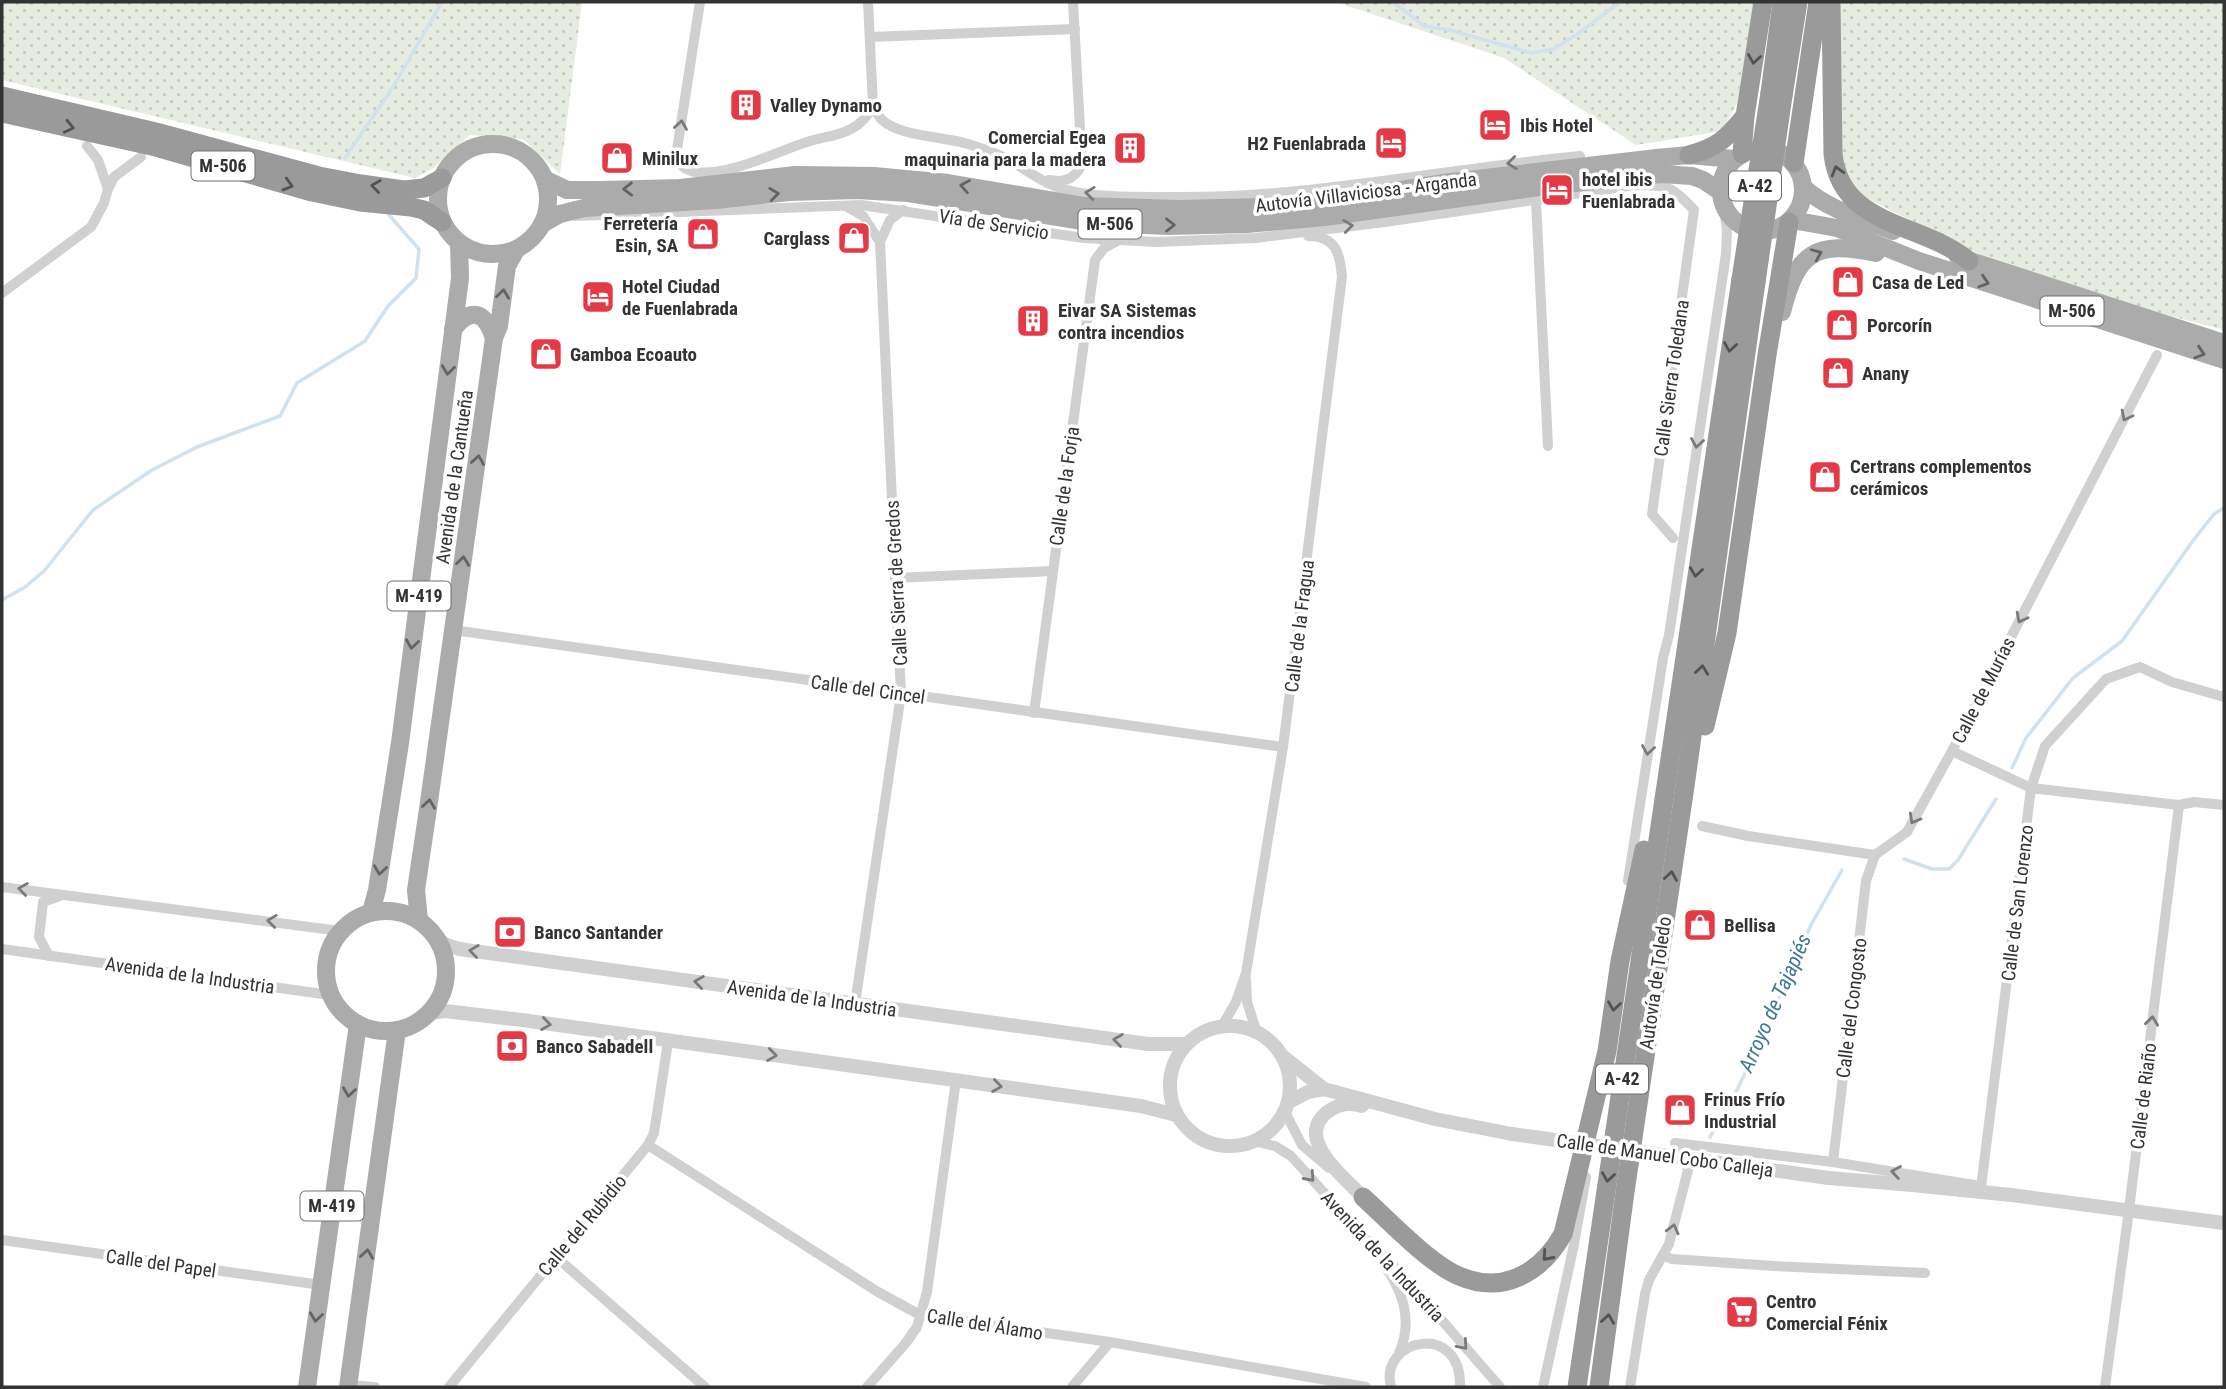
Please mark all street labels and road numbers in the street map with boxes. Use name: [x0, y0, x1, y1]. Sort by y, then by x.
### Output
road number: M-506: [192, 152, 255, 181]
street label: Autovía Villaviciosa - Arganda: [1254, 168, 1478, 217]
road number: A-42: [1729, 172, 1781, 201]
street label: Vía de Servicio: [937, 204, 1051, 245]
road number: M-506: [1078, 210, 1142, 238]
road number: M-506: [2040, 296, 2104, 326]
street label: Calle Sierra Toledana: [1649, 298, 1694, 458]
street label: Avenida de la Cantueña: [431, 389, 478, 566]
street label: Calle de la Forja: [1045, 425, 1084, 547]
street label: Calle Sierra de Gredos: [881, 500, 912, 666]
street label: Calle de la Fragua: [1280, 558, 1319, 694]
road number: M-419: [388, 582, 450, 610]
street label: Calle de Murías: [1947, 633, 2020, 747]
street label: Calle del Cincel: [809, 670, 927, 709]
street label: Calle de San Lorenzo: [1997, 824, 2038, 982]
street label: Autovía de Toledo: [1635, 915, 1676, 1051]
street label: Calle del Congosto: [1831, 937, 1872, 1079]
street label: Avenida de la Industria: [104, 952, 276, 999]
street label: Avenida de la Industria: [726, 975, 898, 1022]
street label: Calle de Riaño: [2126, 1042, 2161, 1150]
road number: A-42: [1596, 1064, 1648, 1094]
street label: Calle de Manuel Cobo Calleja: [1555, 1129, 1775, 1182]
street label: Calle del Rubidio: [533, 1170, 631, 1281]
street label: Avenida de la Industria: [1316, 1186, 1449, 1327]
road number: M-419: [300, 1191, 364, 1220]
street label: Calle del Papel: [104, 1244, 218, 1283]
street label: Calle del Álamo: [925, 1304, 1045, 1345]

